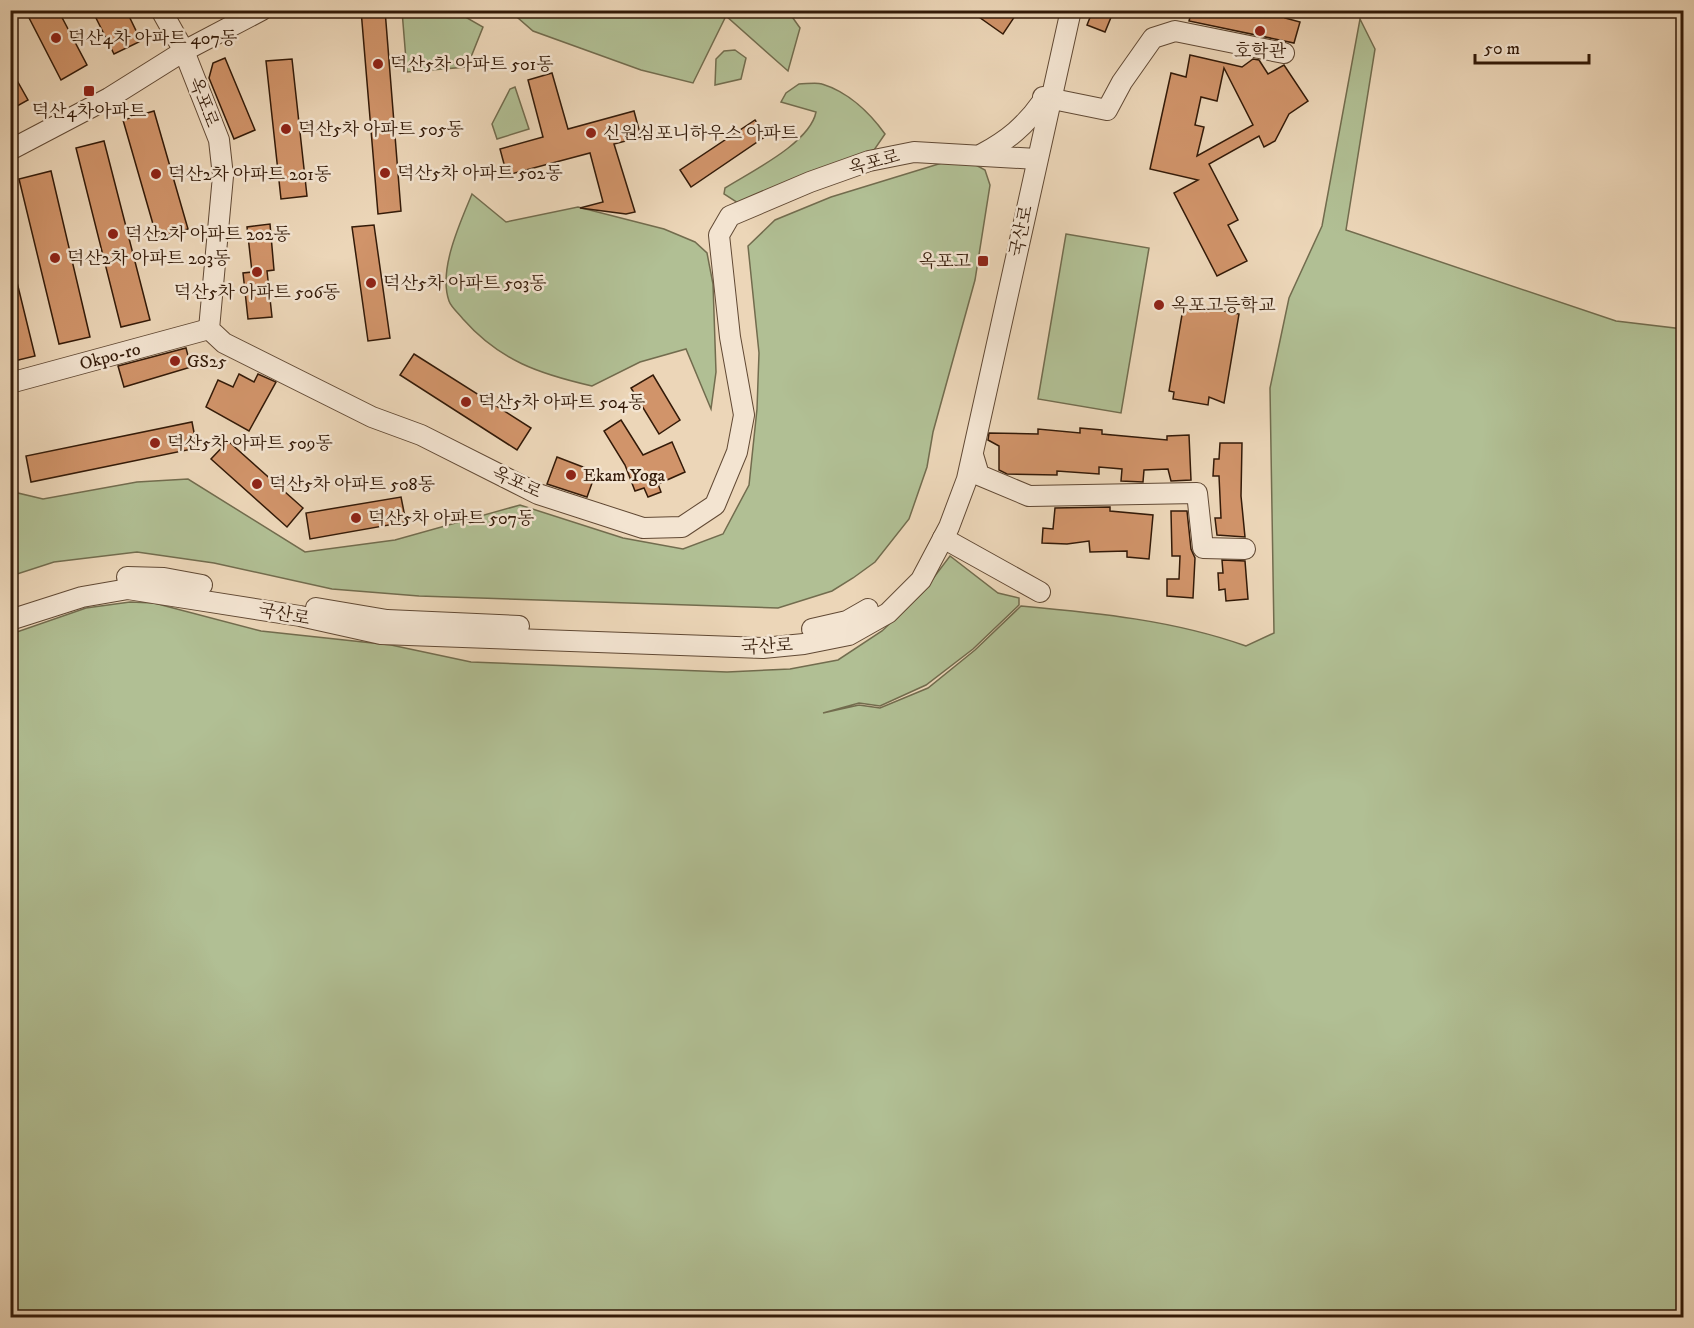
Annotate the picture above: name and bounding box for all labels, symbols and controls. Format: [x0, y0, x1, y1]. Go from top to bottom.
marker: 호학관 [1253, 24, 1267, 38]
scale bar [1475, 27, 1589, 65]
place label: 덕산4차 아파트 407동 [68, 28, 237, 50]
marker: 덕산4차 아파트 407동 [49, 31, 63, 45]
text: 50 m [1484, 38, 1520, 60]
place label: 호학관 [1234, 41, 1287, 63]
place label: 덕산5차 아파트 501동 [390, 54, 554, 76]
marker: 덕산5차 아파트 501동 [371, 57, 385, 71]
street label: 옥포로 [183, 74, 223, 131]
marker: 덕산4차아파트 [82, 84, 96, 98]
place label: 덕산4차아파트 [32, 101, 147, 123]
place label: 덕산5차 아파트 505동 [298, 119, 464, 141]
marker: 덕산5차 아파트 505동 [279, 122, 293, 136]
place label: 신원심포니하우스 아파트 [603, 123, 799, 145]
marker: 신원심포니하우스 아파트 [584, 126, 598, 140]
street label: 옥포로 [846, 146, 902, 180]
place label: 덕산5차 아파트 502동 [397, 163, 563, 185]
place label: 덕산2차 아파트 201동 [168, 164, 331, 186]
marker: 덕산5차 아파트 502동 [378, 166, 392, 180]
marker: 덕산2차 아파트 201동 [149, 167, 163, 181]
street label: 국산로 [1006, 203, 1038, 259]
place label: 덕산2차 아파트 202동 [125, 224, 291, 246]
marker: 덕산2차 아파트 202동 [106, 227, 120, 241]
place label: 덕산2차 아파트 203동 [67, 248, 231, 270]
marker: 덕산2차 아파트 203동 [48, 251, 62, 265]
place label: 옥포고 [919, 251, 972, 273]
marker: 옥포고 [976, 254, 990, 268]
marker: 덕산5차 아파트 506동 [250, 265, 264, 279]
place label: 덕산5차 아파트 503동 [383, 273, 547, 295]
marker: 덕산5차 아파트 503동 [364, 276, 378, 290]
place label: 덕산5차 아파트 506동 [174, 282, 340, 304]
place label: 옥포고등학교 [1171, 295, 1276, 317]
marker: 옥포고등학교 [1152, 298, 1166, 312]
street label: Okpo-ro [77, 338, 143, 376]
place label: GS25 [187, 351, 227, 373]
marker: GS25 [168, 354, 182, 368]
place label: 덕산5차 아파트 504동 [478, 392, 645, 414]
marker: 덕산5차 아파트 504동 [459, 395, 473, 409]
place label: 덕산5차 아파트 509동 [167, 433, 333, 455]
marker: 덕산5차 아파트 509동 [148, 436, 162, 450]
street label: 옥포로 [488, 462, 545, 504]
place label: Ekam Yoga [583, 465, 665, 487]
marker: Ekam Yoga [564, 468, 578, 482]
place label: 덕산5차 아파트 508동 [269, 474, 435, 496]
marker: 덕산5차 아파트 508동 [250, 477, 264, 491]
place label: 덕산5차 아파트 507동 [368, 508, 535, 530]
marker: 덕산5차 아파트 507동 [349, 511, 363, 525]
street label: 국산로 [256, 599, 312, 631]
street label: 국산로 [740, 635, 794, 659]

